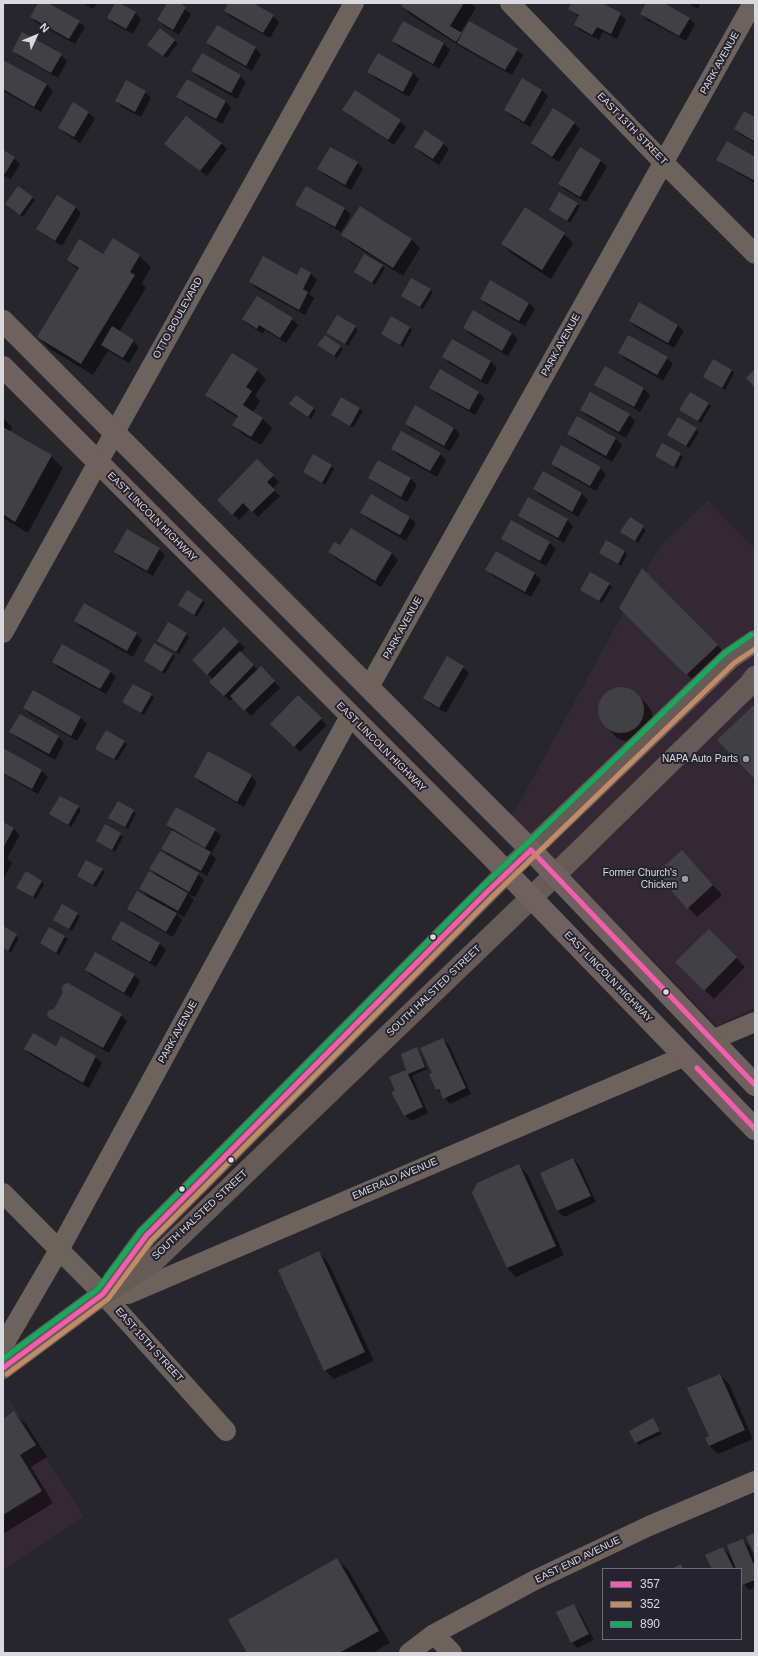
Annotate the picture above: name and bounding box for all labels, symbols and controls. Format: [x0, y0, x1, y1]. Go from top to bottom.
north arrow [16, 16, 56, 56]
text: N [38, 21, 52, 35]
street label: PARK AVENUE [698, 30, 742, 96]
street label: EAST 13TH STREET [594, 90, 670, 168]
street label: OTTO BOULEVARD [151, 275, 205, 361]
street label: PARK AVENUE [539, 312, 583, 378]
street label: EAST LINCOLN HIGHWAY [105, 470, 199, 564]
street label: PARK AVENUE [381, 595, 425, 661]
street label: EAST LINCOLN HIGHWAY [334, 700, 428, 794]
place label: NAPA Auto Parts [662, 753, 738, 765]
marker: NAPA Auto Parts [741, 754, 751, 764]
place label: Former Church's Chicken [603, 867, 677, 890]
marker: Former Church's Chicken [680, 874, 690, 884]
street label: EAST LINCOLN HIGHWAY [561, 929, 655, 1025]
unlabelled marker [428, 932, 438, 942]
street label: SOUTH HALSTED STREET [384, 943, 484, 1039]
unlabelled marker [661, 987, 671, 997]
street label: PARK AVENUE [156, 999, 200, 1065]
unlabelled marker [226, 1155, 236, 1165]
street label: EMERALD AVENUE [351, 1156, 439, 1202]
street label: SOUTH HALSTED STREET [150, 1168, 250, 1262]
unlabelled marker [177, 1184, 187, 1194]
street label: EAST 15TH STREET [113, 1305, 185, 1385]
street label: EAST END AVENUE [533, 1534, 623, 1586]
legend [602, 1568, 742, 1640]
text: 357 [640, 1577, 660, 1591]
text: 352 [640, 1597, 660, 1611]
text: 890 [640, 1617, 660, 1631]

